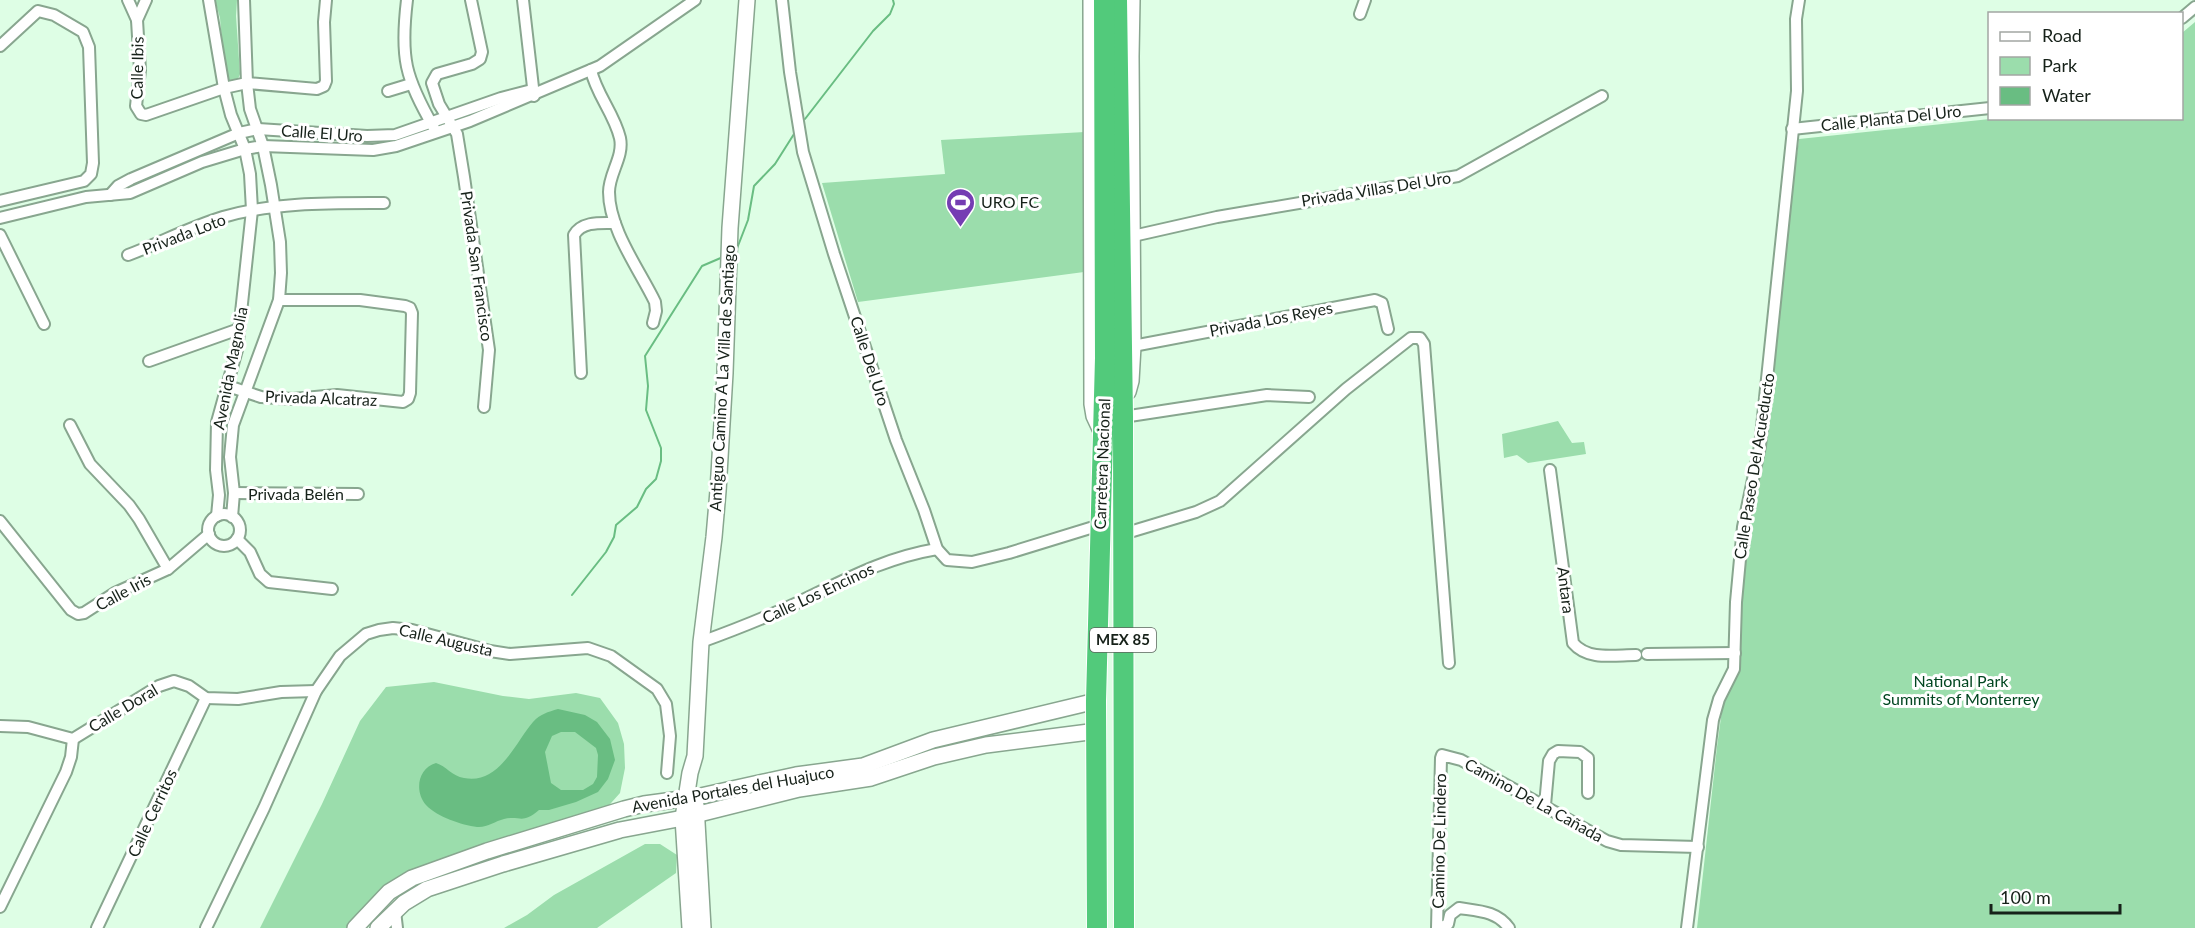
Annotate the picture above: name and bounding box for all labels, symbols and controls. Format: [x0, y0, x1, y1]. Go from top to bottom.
legend [1988, 12, 2183, 120]
text: Road [2042, 24, 2082, 46]
street label: Calle Ibis [126, 36, 147, 100]
text: Park [2042, 54, 2078, 76]
text: Water [2042, 84, 2091, 106]
street label: Calle Planta Del Uro [1820, 101, 1962, 134]
street label: Calle El Uro [281, 120, 364, 145]
street label: Privada Villas Del Uro [1300, 167, 1452, 210]
sports icon: URO FC [944, 186, 976, 228]
street label: Privada San Francisco [458, 190, 497, 342]
place label: URO FC [981, 192, 1040, 211]
street label: Privada Loto [140, 209, 228, 258]
street label: Antiguo Camino A La Villa de Santiago [705, 244, 738, 512]
street label: Privada Los Reyes [1208, 297, 1334, 340]
street label: Avenida Magnolia [208, 305, 251, 431]
street label: Calle Del Uro [847, 314, 894, 408]
street label: Calle Paseo Del Acueducto [1729, 371, 1778, 560]
street label: Privada Alcatraz [265, 386, 377, 409]
street label: Carretera Nacional [1090, 398, 1113, 530]
street label: Privada Belén [248, 484, 344, 503]
street label: Calle Los Encinos [759, 558, 877, 627]
street label: Antara [1554, 565, 1579, 614]
street label: Calle Iris [92, 569, 154, 614]
street label: Calle Augusta [397, 620, 495, 660]
road number: MEX 85 [1090, 628, 1156, 652]
park label: National Park Summits of Monterrey [1882, 671, 2040, 708]
street label: Calle Doral [85, 680, 161, 736]
street label: Camino De La Cañada [1462, 754, 1607, 845]
street label: Avenida Portales del Huajuco [630, 761, 836, 816]
street label: Calle Cerritos [123, 766, 180, 860]
street label: Camino De Lindero [1428, 773, 1449, 909]
scale bar [1991, 877, 2120, 915]
text: 100 m [2000, 886, 2051, 908]

